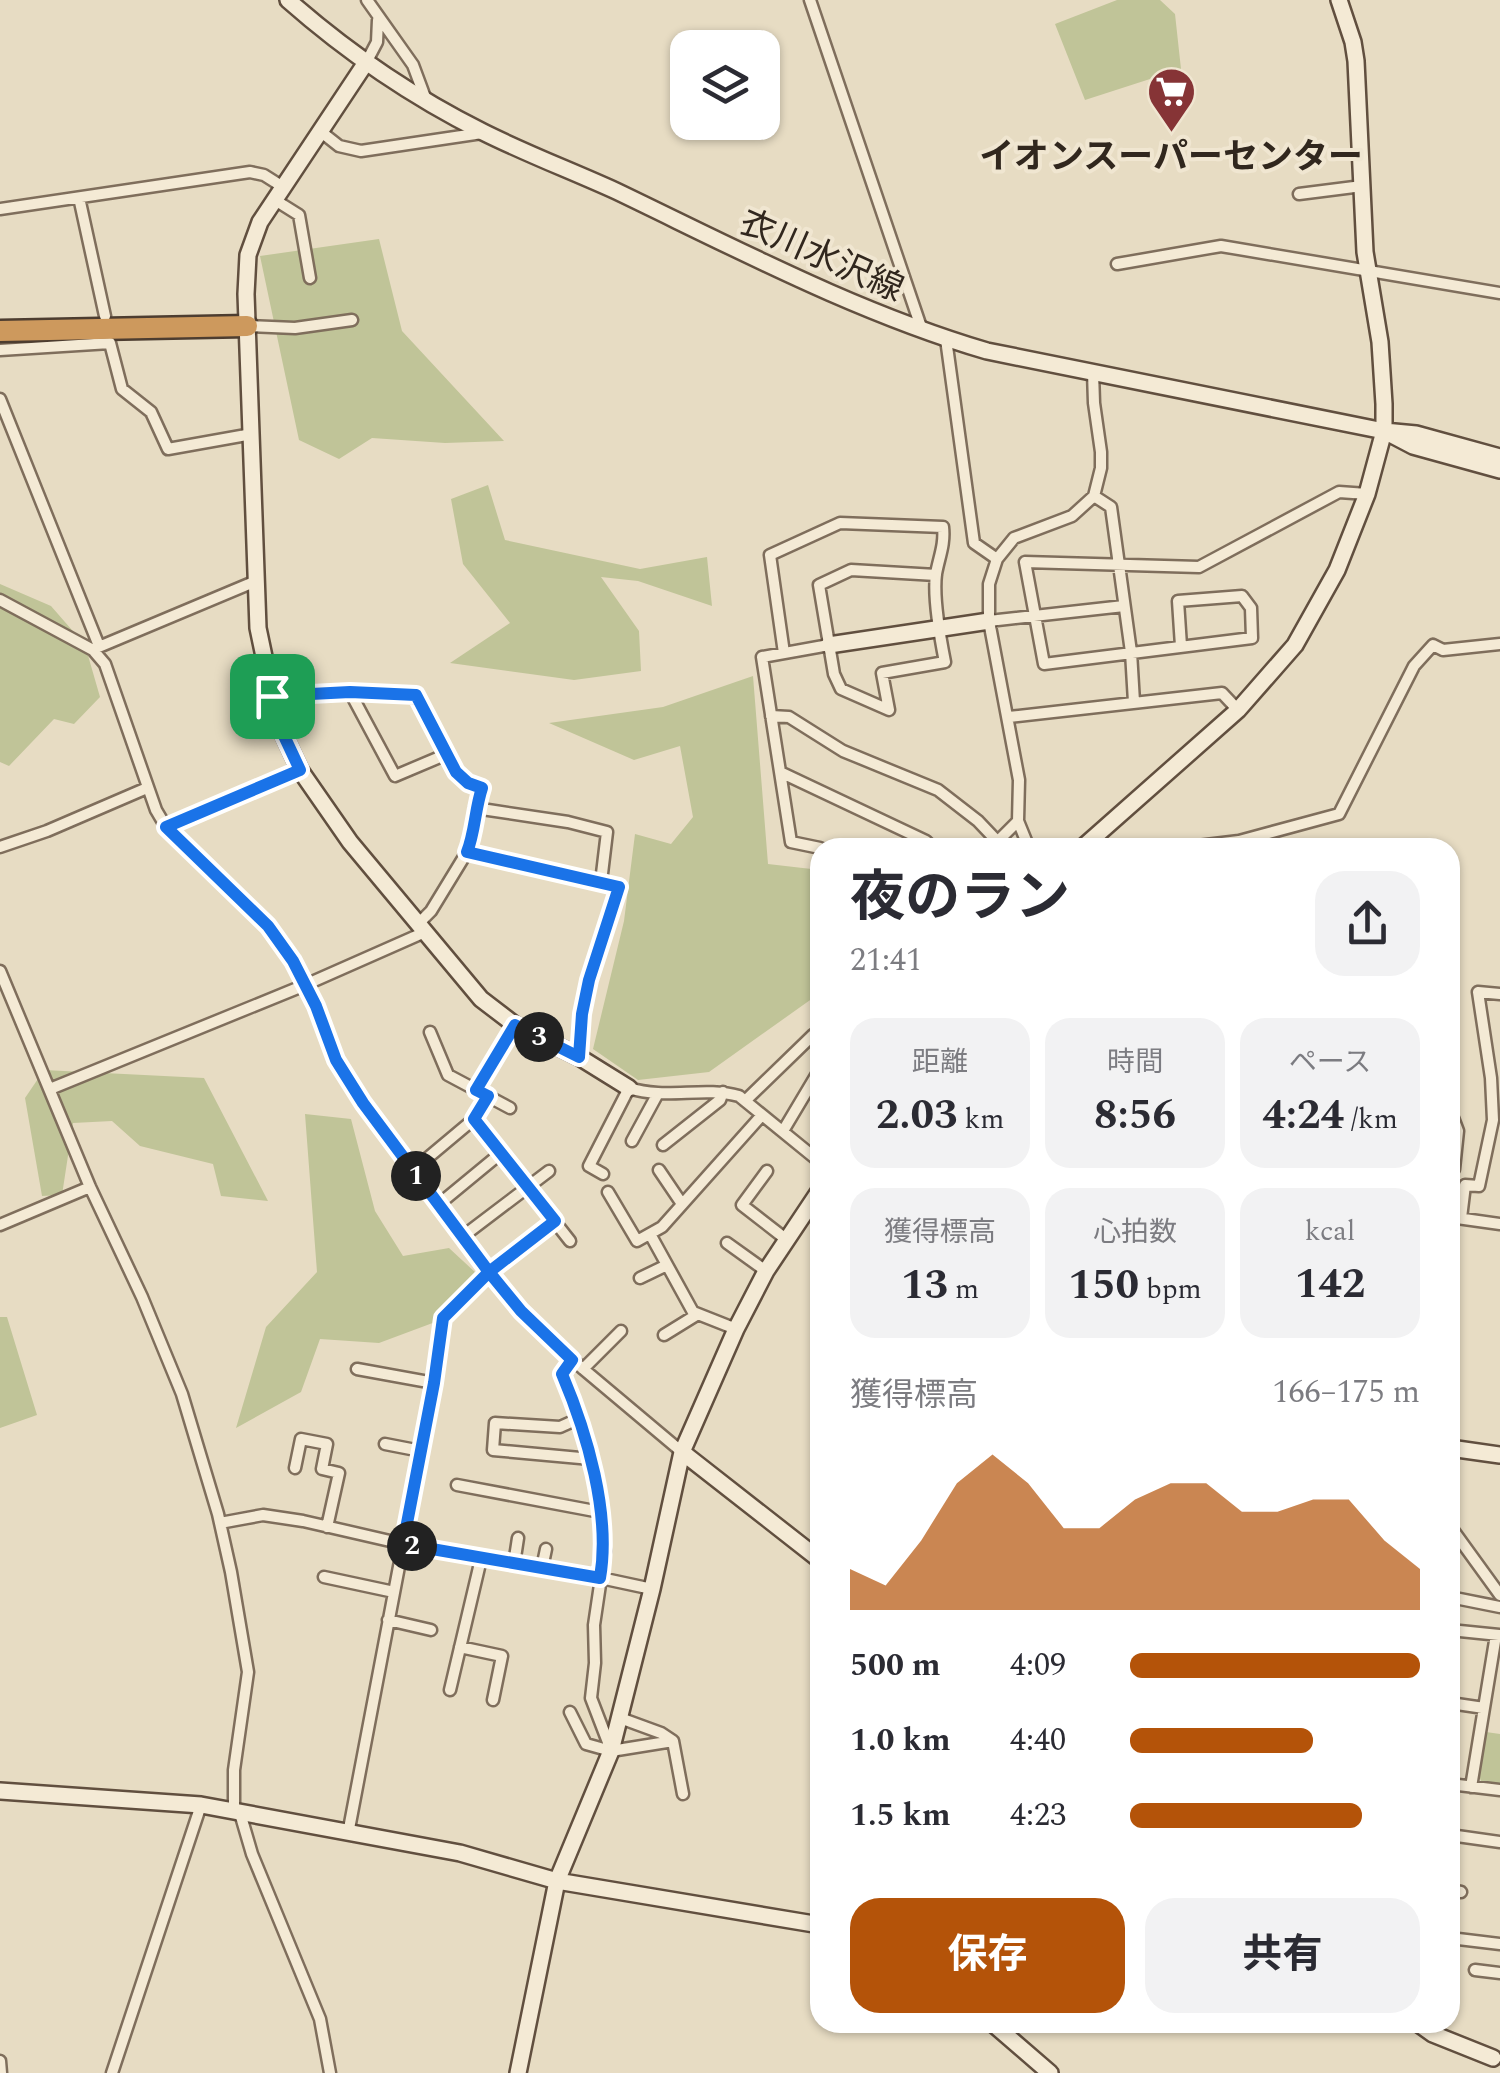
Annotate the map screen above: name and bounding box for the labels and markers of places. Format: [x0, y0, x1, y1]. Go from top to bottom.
supermarket icon: イオンスーパーセンター [1145, 66, 1197, 134]
place label: イオンスーパーセンター [979, 131, 1363, 184]
pin [230, 654, 315, 739]
pin: 3 [514, 1012, 564, 1062]
pin: 1 [391, 1151, 441, 1201]
pin: 2 [387, 1521, 437, 1571]

